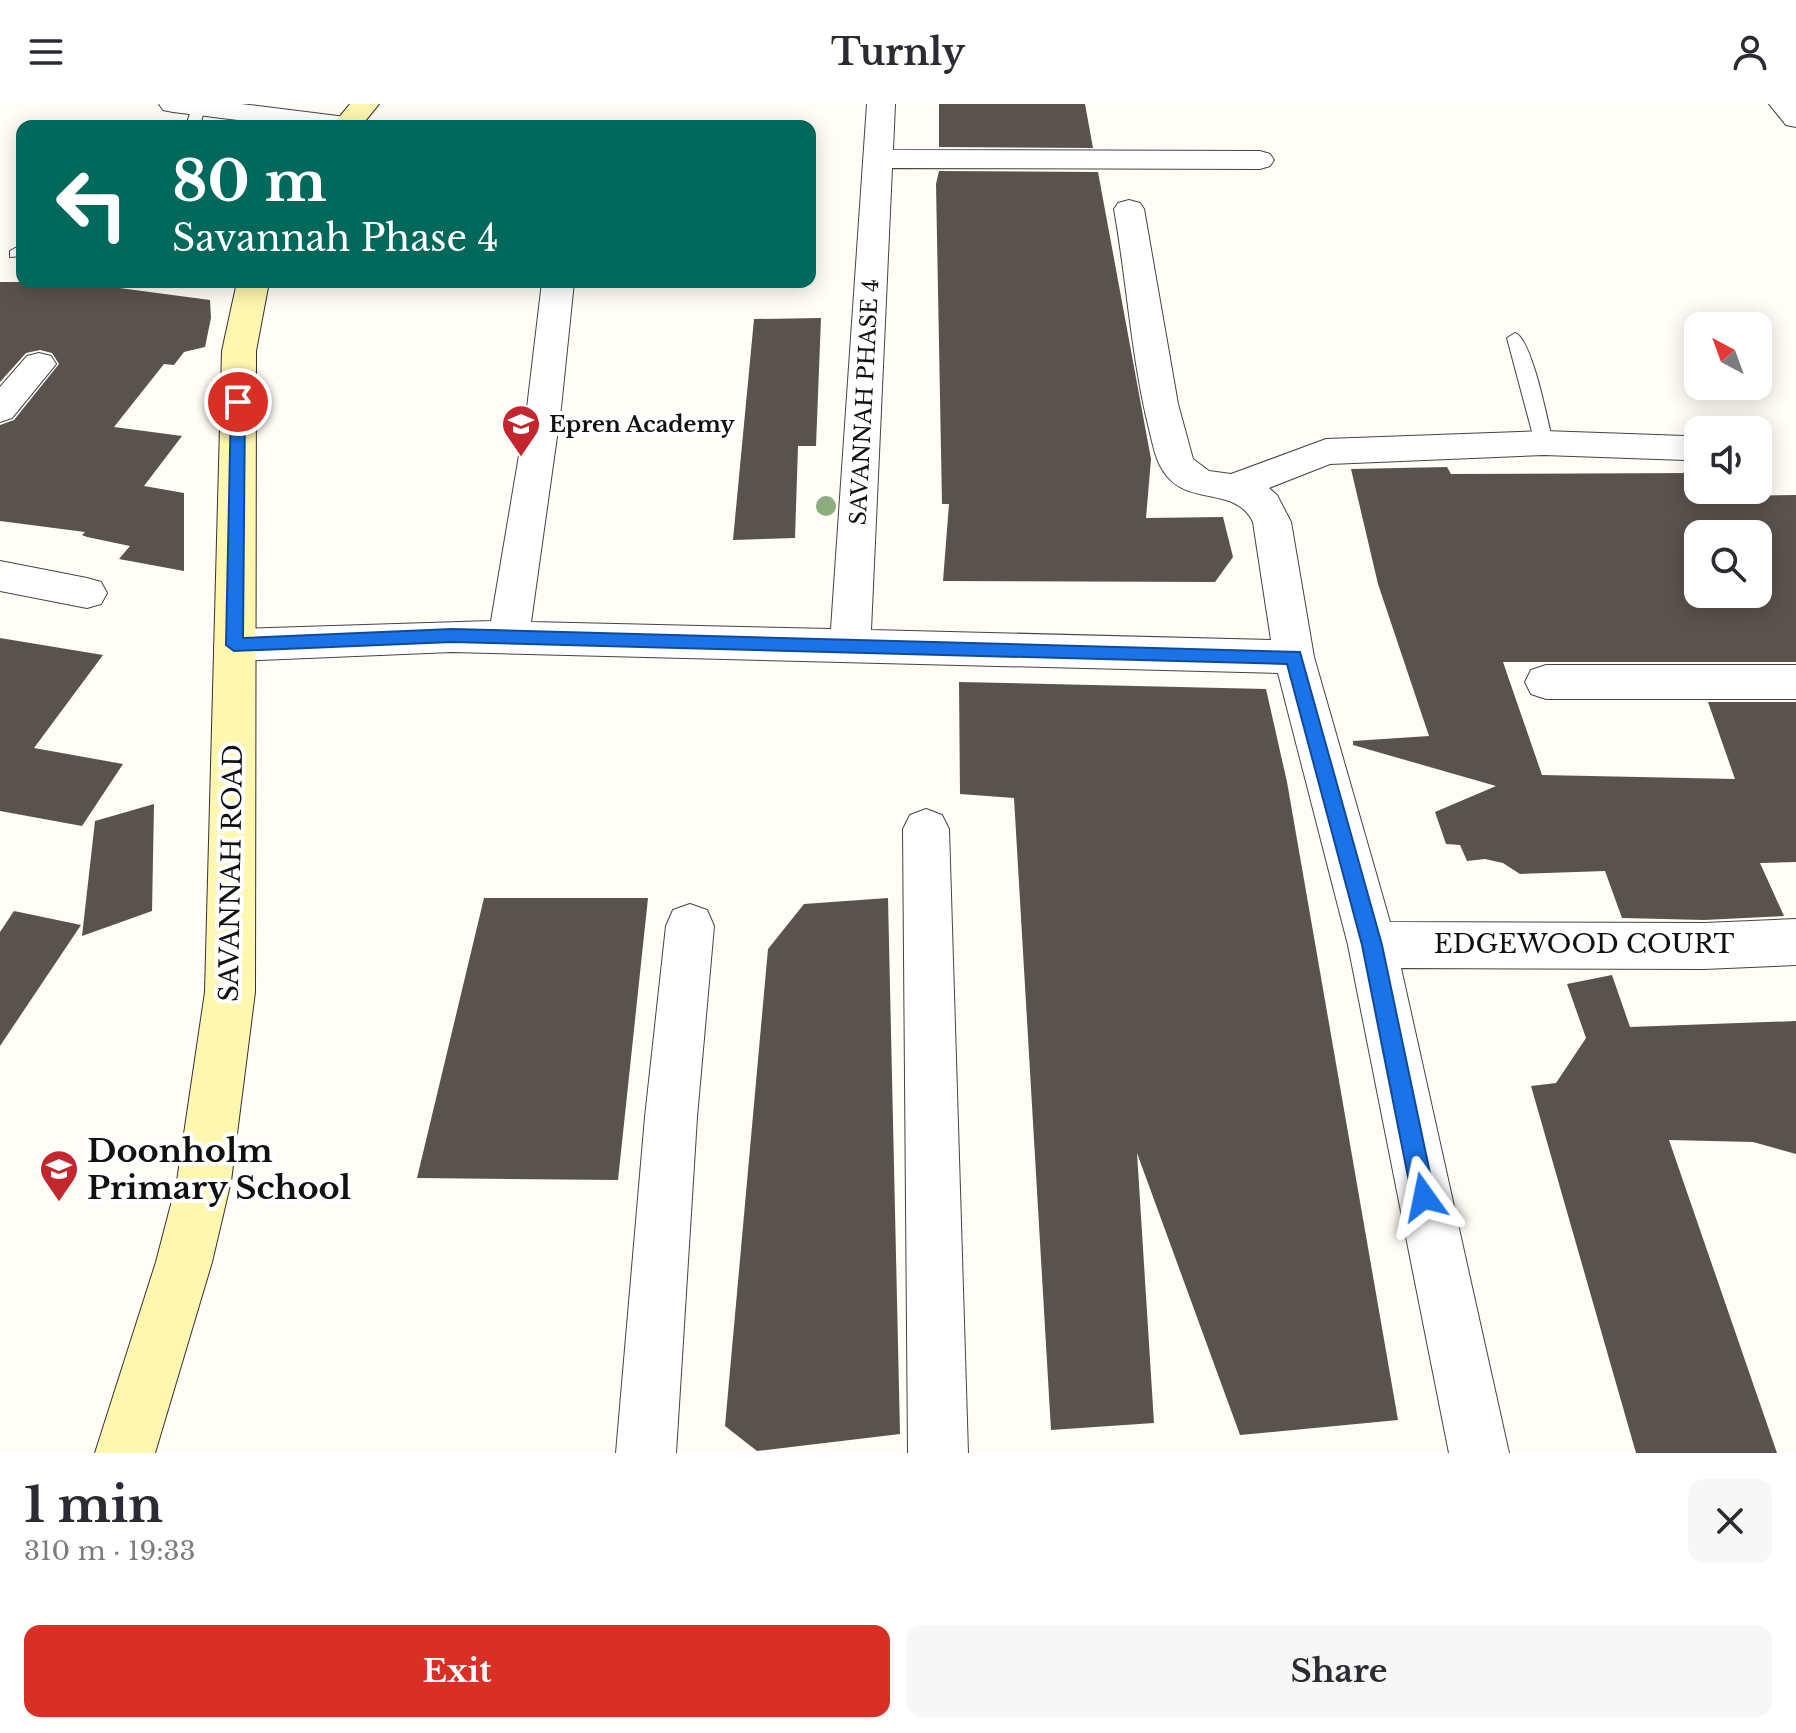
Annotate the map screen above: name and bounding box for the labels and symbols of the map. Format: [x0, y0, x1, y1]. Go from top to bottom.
street label: SAVANNAH PHASE 4 [845, 278, 884, 526]
north arrow [1684, 312, 1772, 400]
pin [204, 368, 272, 436]
school or university icon: Epren Academy [500, 403, 542, 458]
place label: Epren Academy [549, 411, 735, 438]
street label: SAVANNAH ROAD [213, 744, 249, 1002]
street label: EDGEWOOD COURT [1434, 928, 1734, 960]
place label: Doonholm Primary School [87, 1131, 351, 1208]
school or university icon: Doonholm Primary School [38, 1148, 80, 1203]
position arrow [1382, 1155, 1466, 1239]

